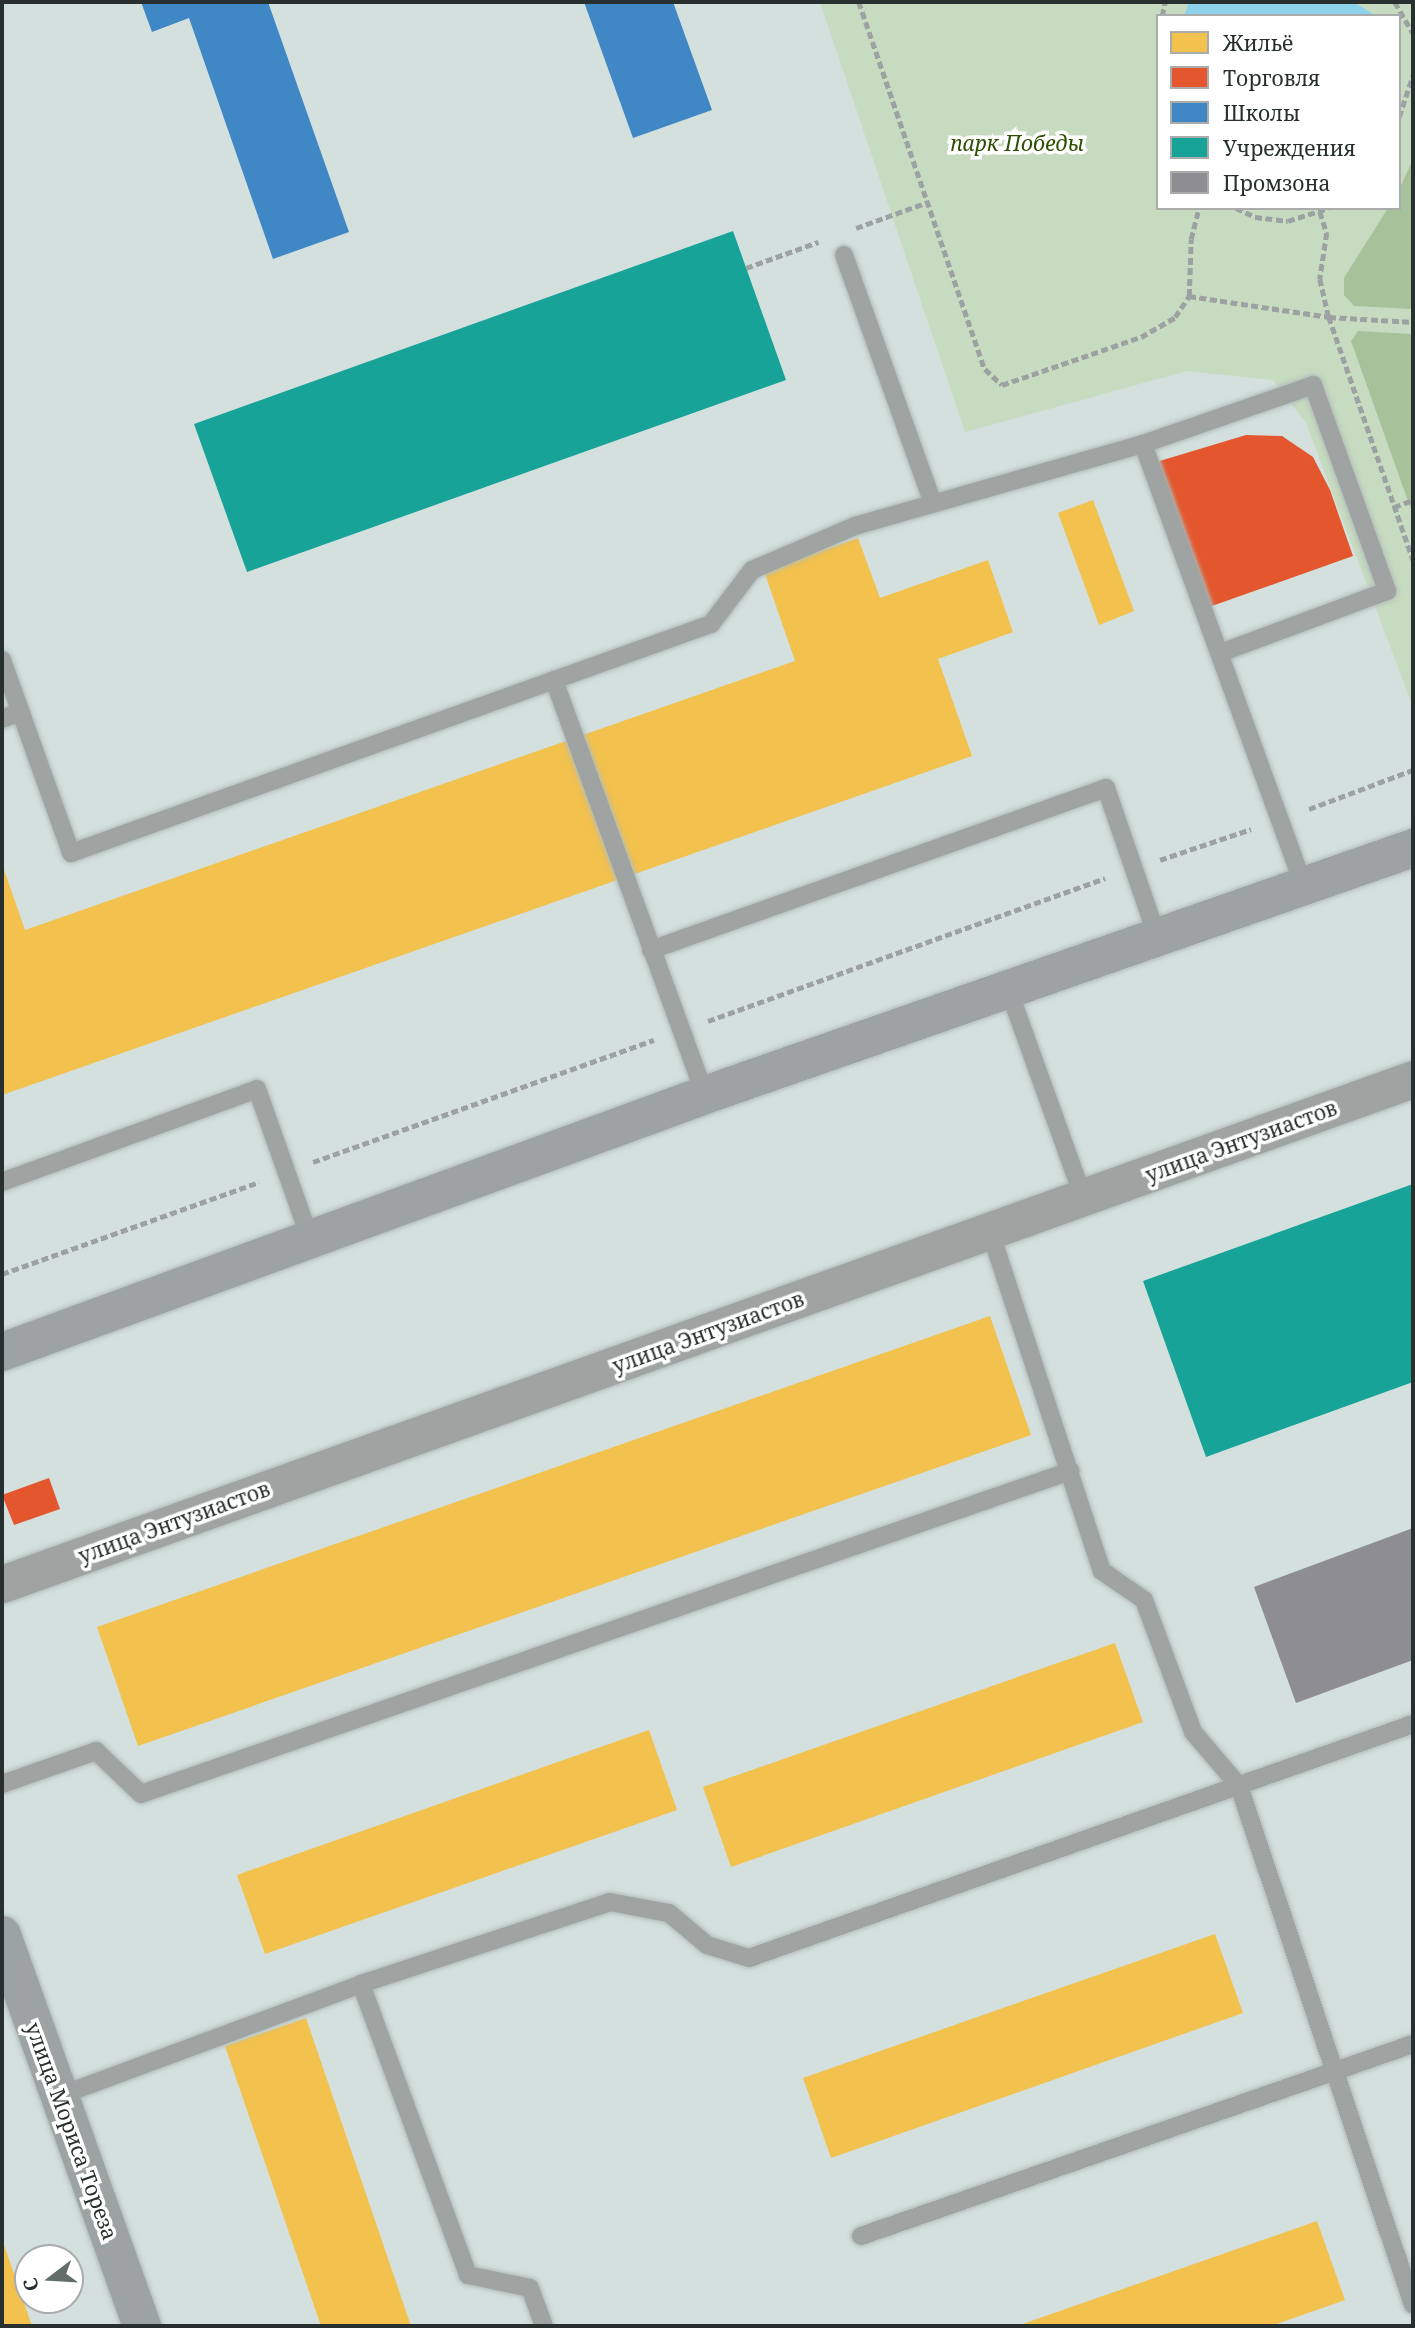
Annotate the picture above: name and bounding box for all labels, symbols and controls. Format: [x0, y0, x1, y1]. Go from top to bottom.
legend [1156, 14, 1401, 210]
text: Жильё [1223, 29, 1293, 57]
text: Торговля [1223, 64, 1320, 92]
text: Школы [1223, 99, 1300, 127]
park label: парк Победы [950, 130, 1084, 156]
text: Учреждения [1223, 134, 1356, 162]
text: Промзона [1223, 169, 1331, 197]
street label: улица Энтузиастов [1142, 1095, 1340, 1187]
street label: улица Энтузиастов [609, 1286, 807, 1378]
street label: улица Энтузиастов [75, 1476, 273, 1568]
street label: улица Мориса Тореза [21, 2019, 123, 2243]
north arrow [14, 2244, 84, 2314]
text: С [17, 2275, 45, 2294]

